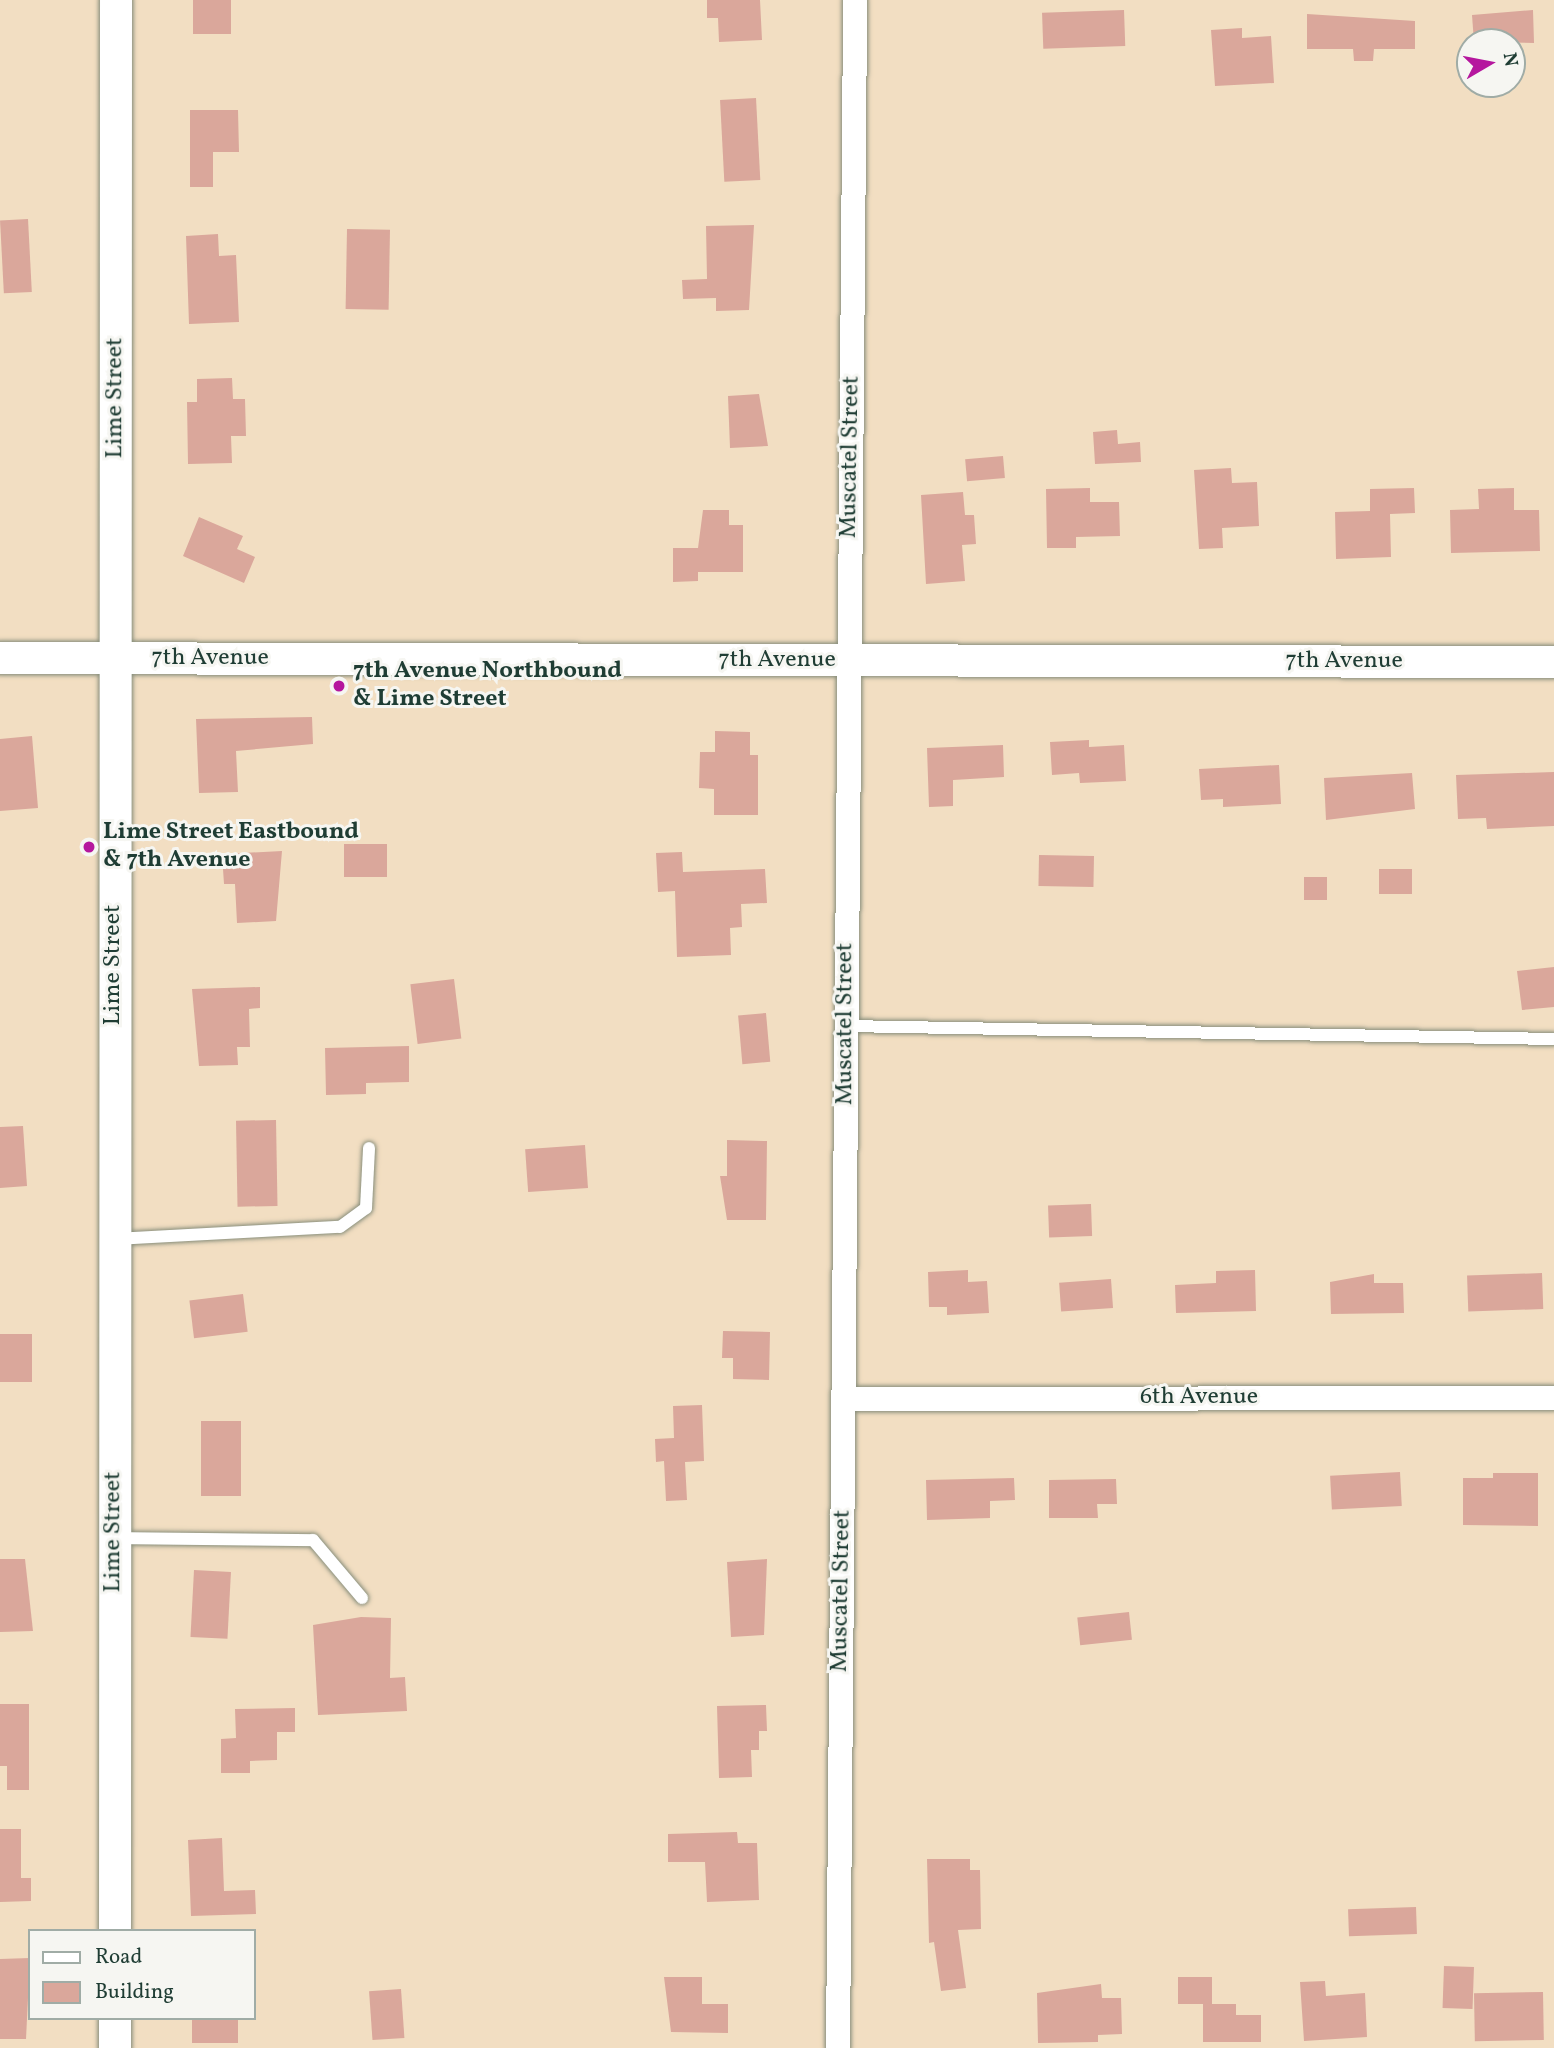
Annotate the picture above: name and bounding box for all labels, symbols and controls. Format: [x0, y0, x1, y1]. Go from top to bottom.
north arrow [1456, 28, 1526, 98]
text: N [1496, 51, 1524, 69]
street label: Lime Street [102, 338, 130, 458]
street label: Muscatel Street [835, 376, 867, 538]
street label: 7th Avenue [151, 645, 269, 673]
street label: 7th Avenue [718, 647, 836, 675]
street label: 7th Avenue [1285, 648, 1403, 676]
place label: 7th Avenue Northbound & Lime Street [353, 658, 622, 714]
marker: 7th Avenue Northbound & Lime Street [331, 678, 347, 694]
place label: Lime Street Eastbound & 7th Avenue [103, 819, 359, 875]
marker: Lime Street Eastbound & 7th Avenue [81, 839, 97, 855]
street label: Lime Street [100, 905, 128, 1025]
street label: Muscatel Street [832, 943, 860, 1105]
street label: 6th Avenue [1140, 1384, 1258, 1412]
street label: Lime Street [100, 1472, 128, 1592]
street label: Muscatel Street [826, 1510, 858, 1672]
legend [28, 1929, 256, 2020]
text: Road [95, 1943, 142, 1972]
text: Building [95, 1978, 174, 2007]

